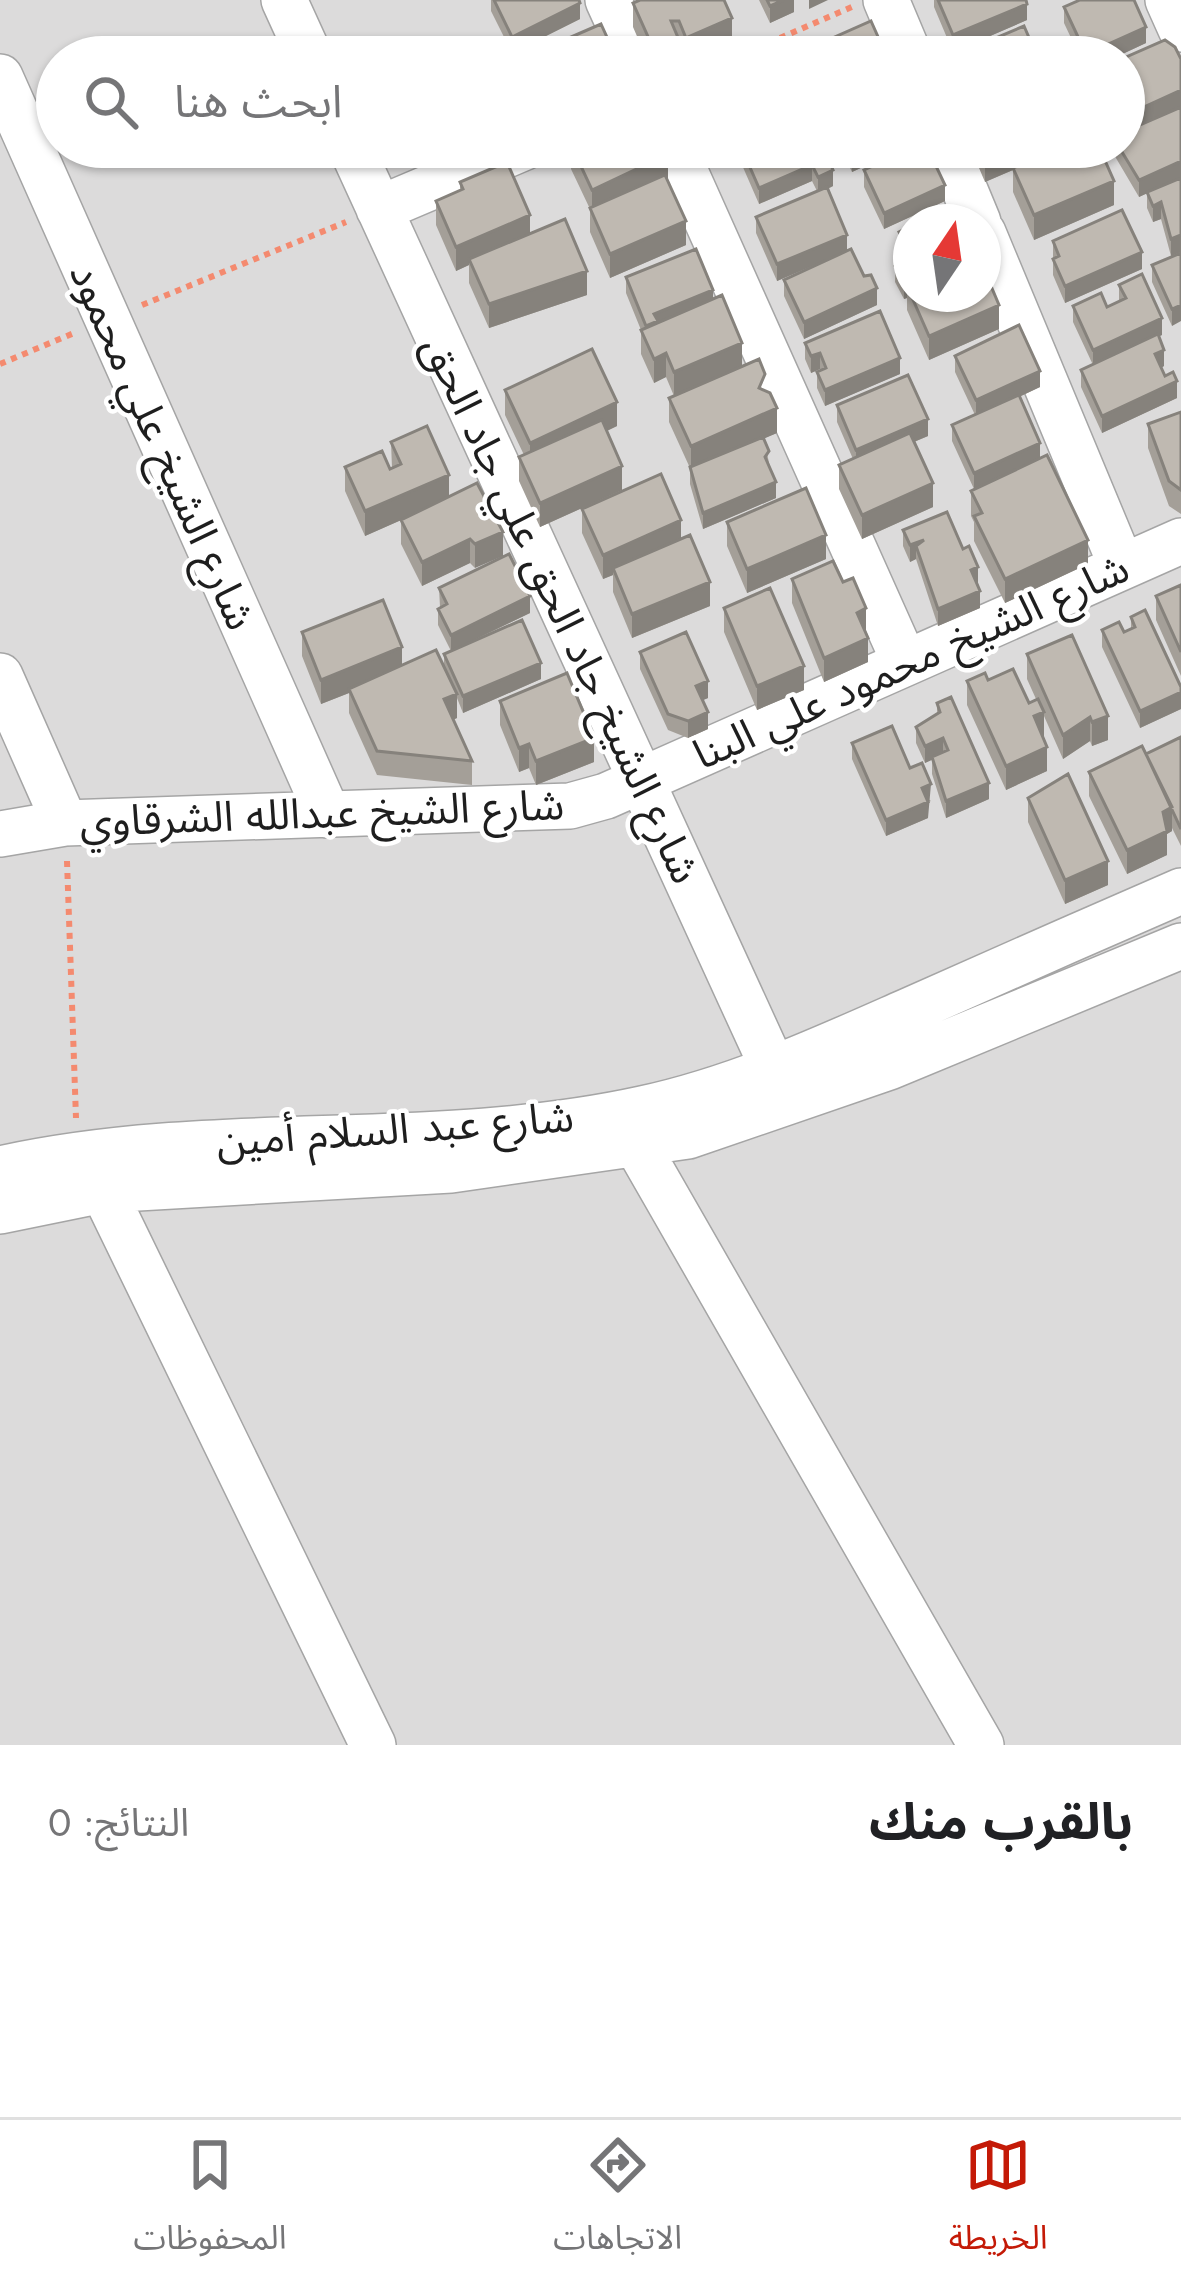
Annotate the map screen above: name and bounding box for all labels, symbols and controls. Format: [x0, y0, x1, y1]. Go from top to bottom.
search box [36, 36, 1145, 168]
icon: search [78, 69, 144, 135]
text: ابحث هنا [174, 69, 343, 134]
north arrow [893, 204, 1001, 312]
street label: شارع الشيخ علي محمود [53, 252, 272, 640]
street label: شارع الشيخ جاد الحق علي جاد الحق [406, 325, 716, 894]
street label: شارع الشيخ محمود علي البنا [683, 537, 1139, 786]
street label: شارع الشيخ عبدالله الشرقاوي [79, 774, 565, 854]
street label: شارع عبد السلام أمين [214, 1086, 576, 1173]
text: بالقرب منك [869, 1784, 1133, 1858]
text: النتائج: 0 [48, 1794, 189, 1851]
tab: المحفوظات [133, 2132, 287, 2273]
tab: الاتجاهات [553, 2132, 682, 2273]
tab: الخريطة [949, 2132, 1048, 2273]

